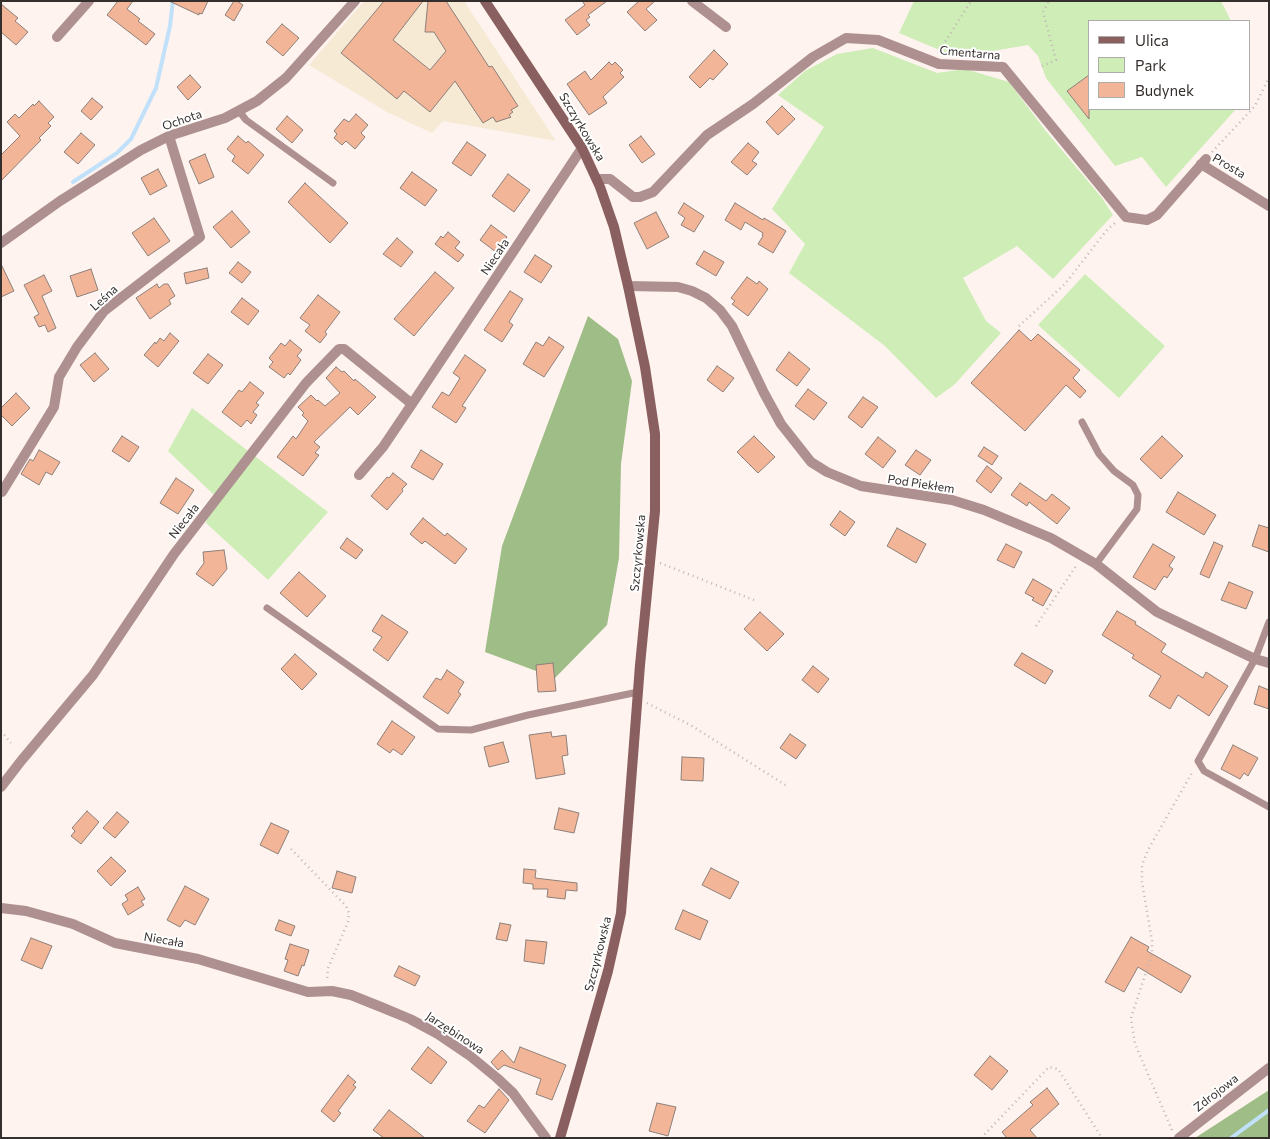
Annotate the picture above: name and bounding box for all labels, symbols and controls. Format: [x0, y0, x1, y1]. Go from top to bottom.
legend [1088, 20, 1250, 110]
text: Ulica [1135, 31, 1169, 49]
street label: Cmentarna [939, 43, 1001, 63]
text: Park [1135, 56, 1166, 74]
text: Budynek [1135, 81, 1194, 99]
street label: Szczyrkowska [556, 90, 608, 164]
street label: Ochota [160, 107, 204, 133]
street label: Prosta [1210, 151, 1248, 181]
street label: Niecała [478, 236, 512, 278]
street label: Leśna [87, 282, 121, 314]
street label: Pod Piekłem [886, 472, 956, 496]
street label: Niecała [166, 501, 202, 541]
street label: Szczyrkowska [627, 514, 649, 592]
street label: Szczyrkowska [582, 915, 614, 993]
street label: Niecała [143, 929, 185, 951]
street label: Jarzębinowa [423, 1009, 487, 1057]
street label: Zdrojowa [1191, 1071, 1241, 1115]

